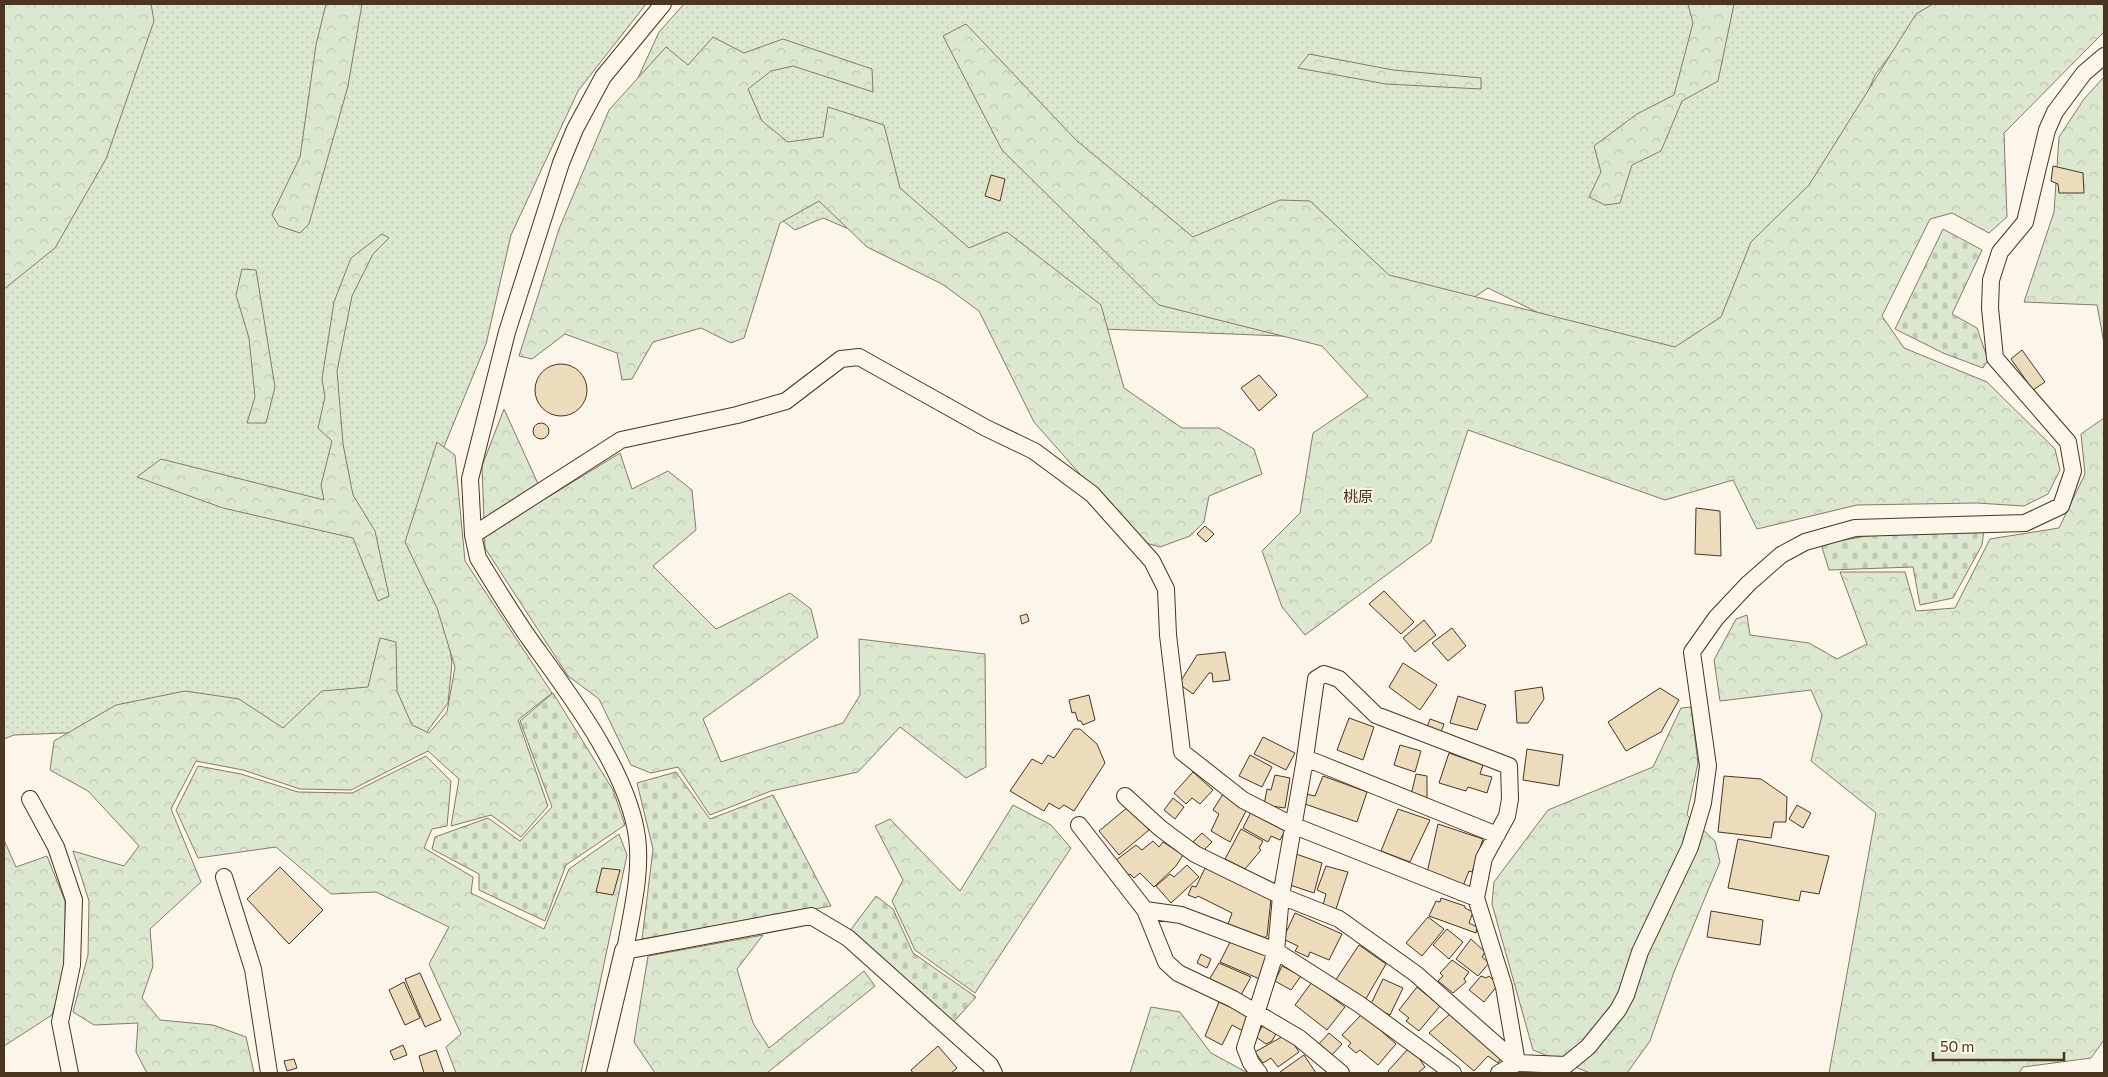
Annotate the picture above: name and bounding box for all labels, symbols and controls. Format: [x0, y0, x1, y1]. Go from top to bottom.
district label: 桃原 [1343, 487, 1373, 505]
scale bar [1933, 1030, 2064, 1062]
text: 50 m [1940, 1037, 1974, 1055]

